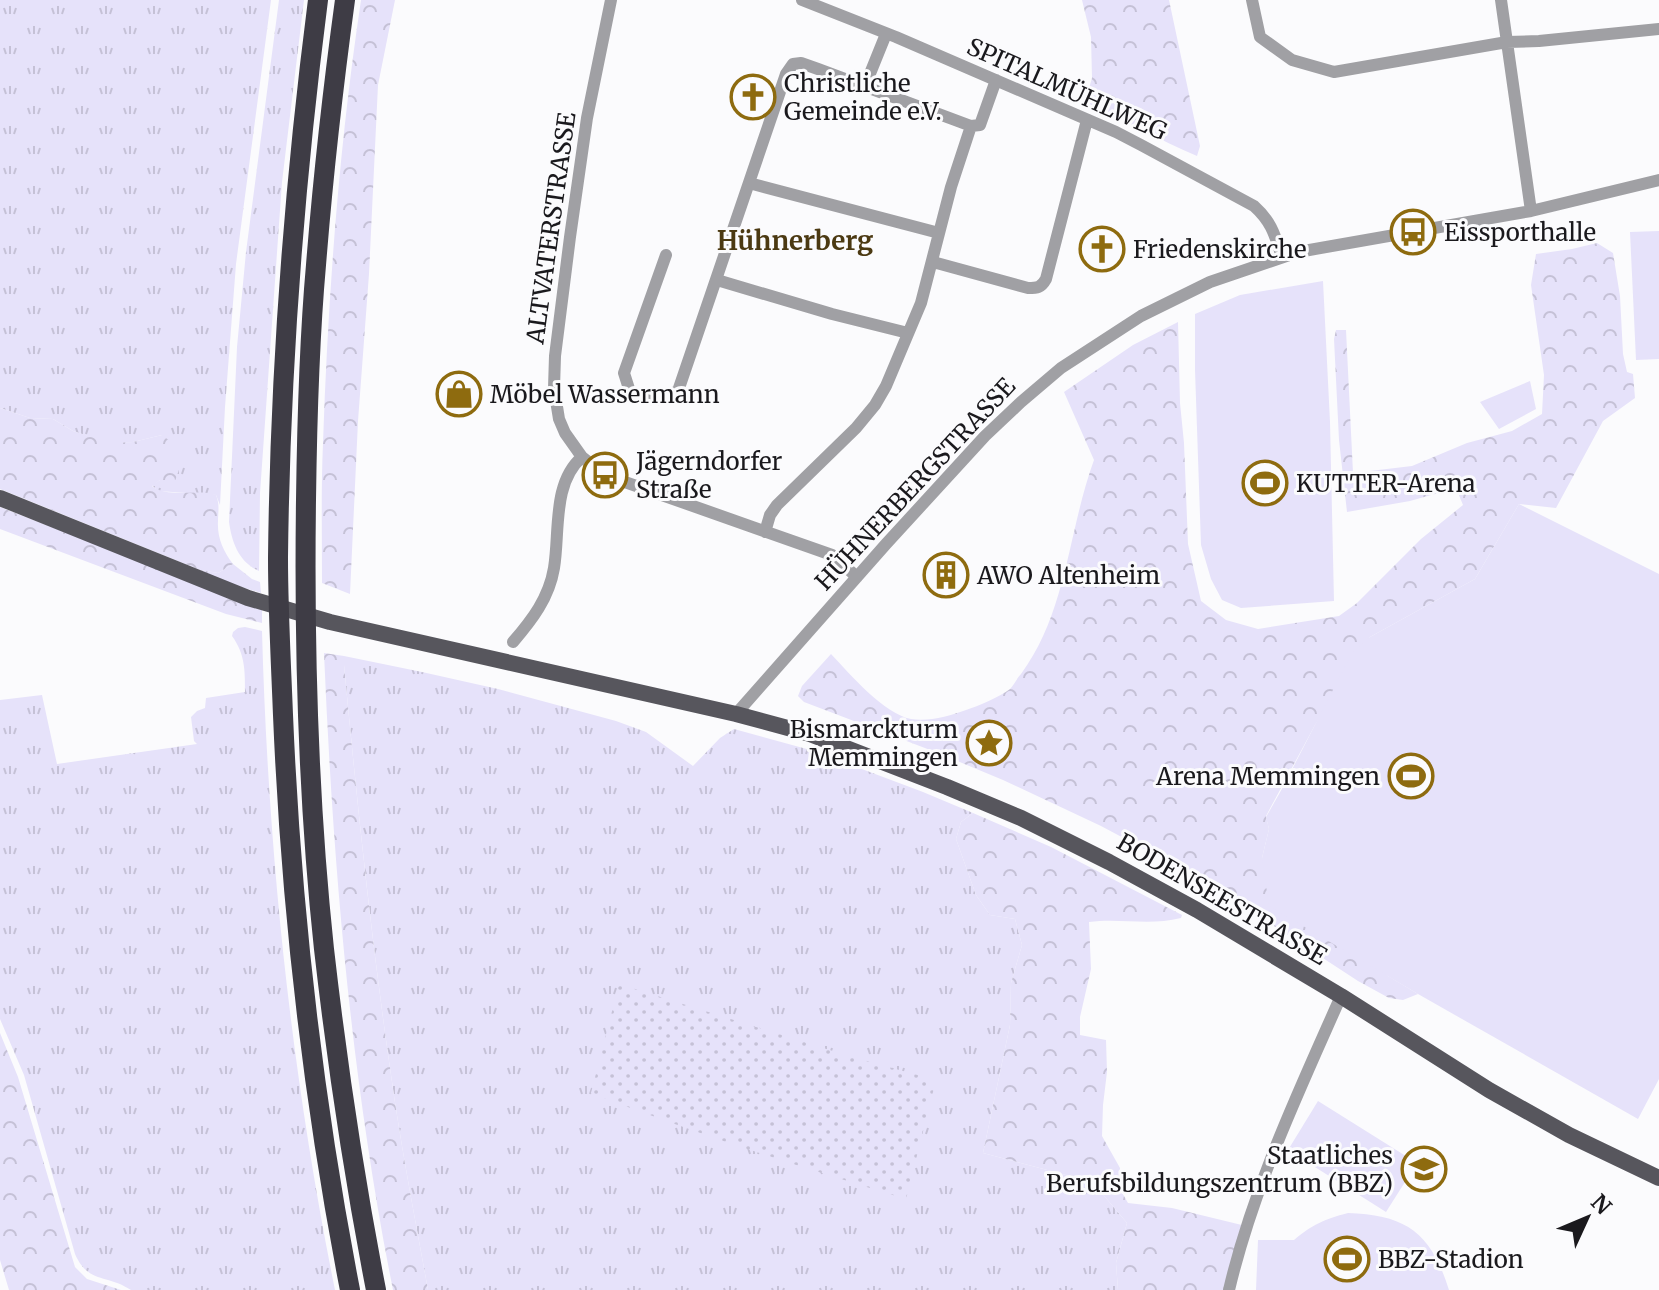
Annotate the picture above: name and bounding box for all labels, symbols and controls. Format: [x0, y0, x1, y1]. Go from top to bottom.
street label: SPITALMÜHLWEG [962, 31, 1173, 147]
place label: Christliche Gemeinde e.V. [784, 68, 942, 127]
church icon: Christliche Gemeinde e.V. [729, 73, 777, 121]
street label: ALTVATERSTRASSE [519, 110, 583, 347]
bus stop icon: Eissporthalle [1389, 208, 1437, 256]
place label: Eissporthalle [1444, 217, 1596, 248]
district label: Hühnerberg [717, 224, 873, 257]
church icon: Friedenskirche [1078, 225, 1126, 273]
place label: Friedenskirche [1133, 234, 1306, 265]
shop icon: Möbel Wassermann [435, 370, 483, 418]
street label: HÜHNERBERGSTRASSE [808, 371, 1022, 597]
place label: Möbel Wassermann [490, 379, 720, 410]
place label: Jägerndorfer Straße [635, 446, 783, 505]
bus stop icon: Jägerndorfer Straße [581, 451, 629, 499]
sports icon: KUTTER-Arena [1241, 459, 1289, 507]
place label: KUTTER-Arena [1296, 468, 1476, 499]
building icon: AWO Altenheim [922, 551, 970, 599]
place label: AWO Altenheim [976, 560, 1160, 591]
place label: Bismarckturm Memmingen [790, 714, 958, 773]
place icon: Bismarckturm Memmingen [965, 719, 1013, 767]
sports icon: Arena Memmingen [1387, 752, 1435, 800]
place label: Arena Memmingen [1155, 761, 1380, 792]
street label: BODENSEESTRASSE [1111, 826, 1333, 972]
place label: Staatliches Berufsbildungszentrum (BBZ) [1046, 1140, 1393, 1199]
school or university icon: Staatliches Berufsbildungszentrum (BBZ) [1400, 1145, 1448, 1193]
north arrow [1547, 1178, 1627, 1258]
text: N [1585, 1188, 1618, 1221]
sports icon: BBZ-Stadion [1323, 1235, 1371, 1283]
place label: BBZ-Stadion [1378, 1244, 1524, 1275]

